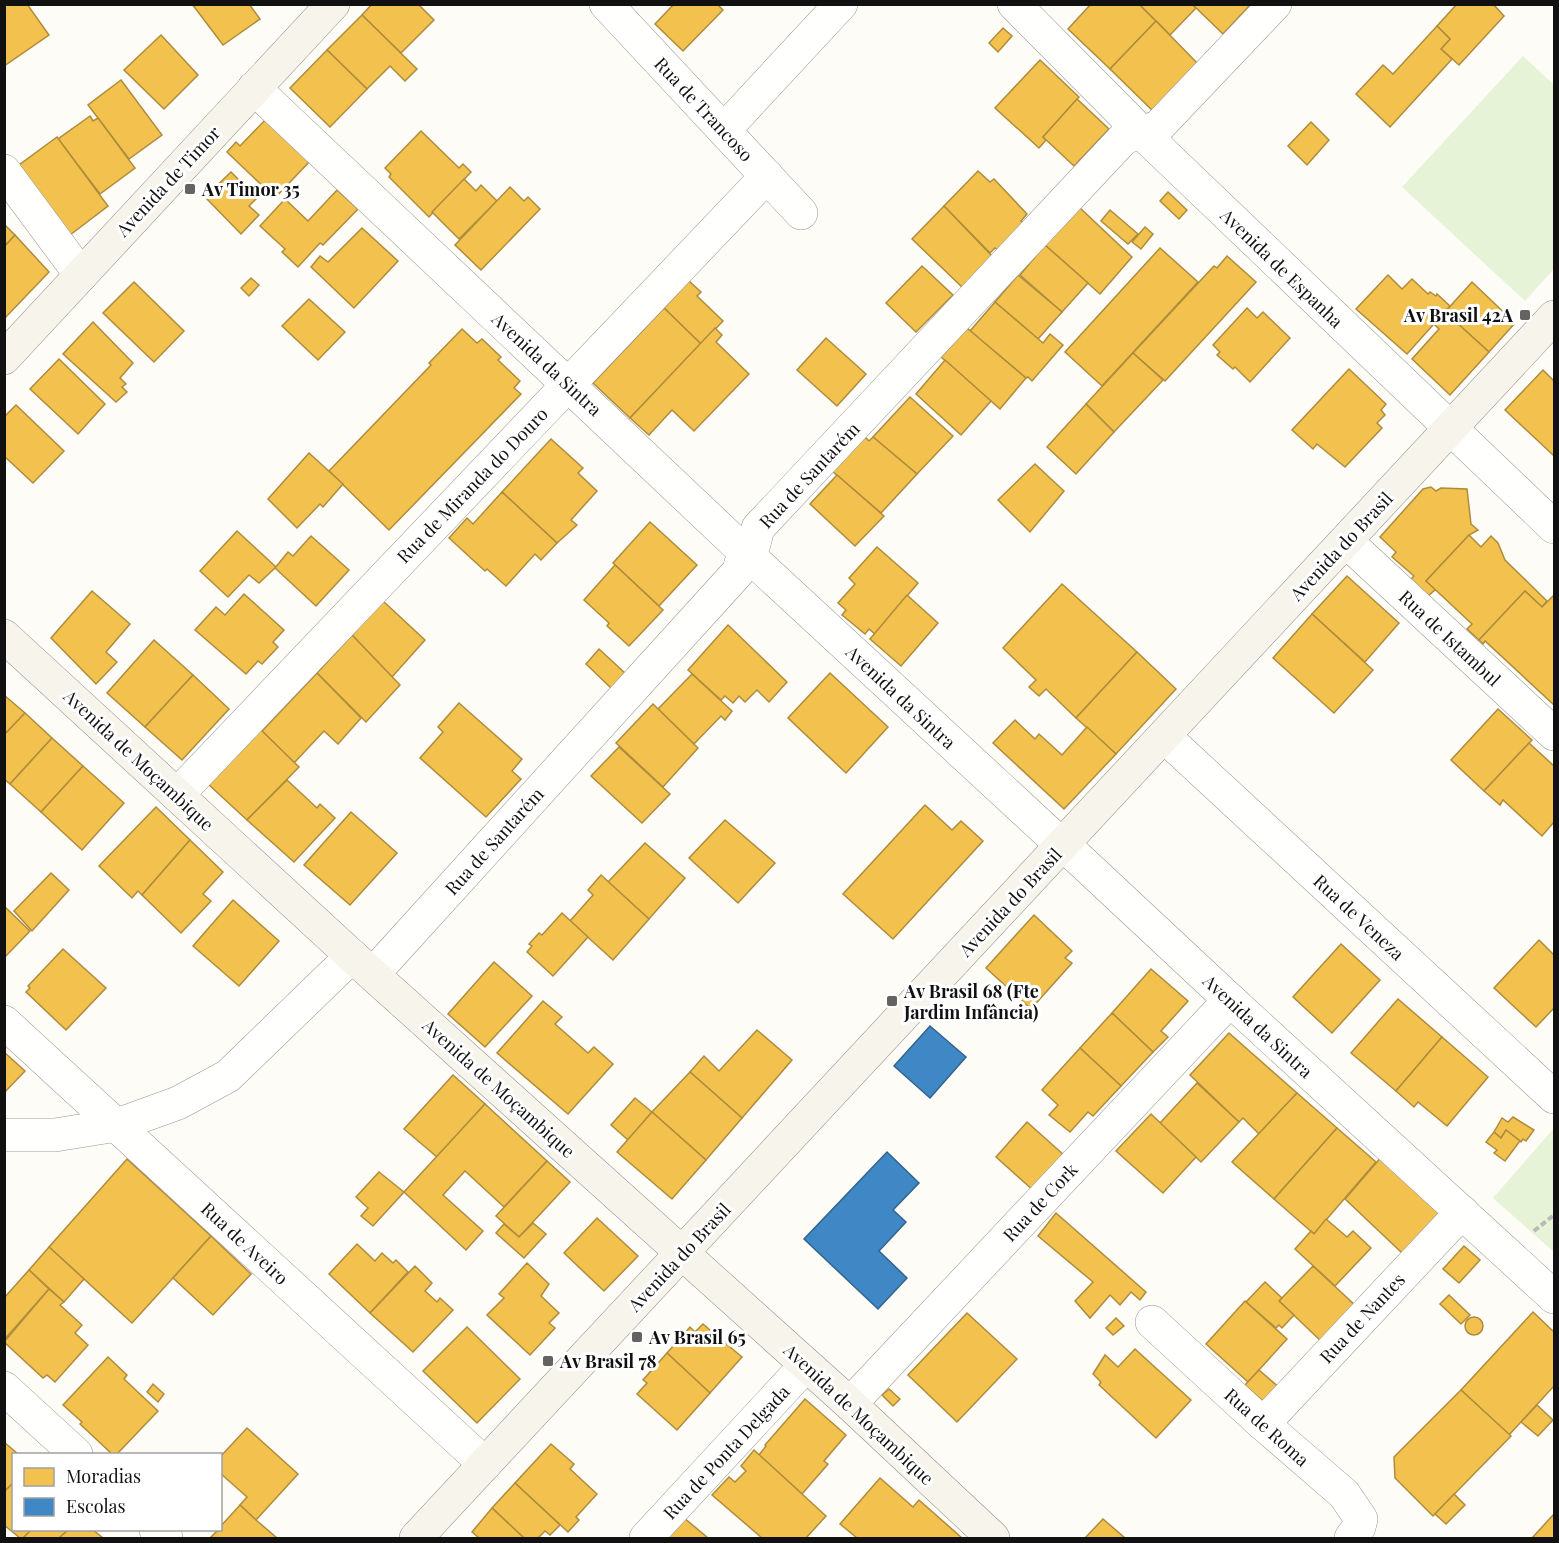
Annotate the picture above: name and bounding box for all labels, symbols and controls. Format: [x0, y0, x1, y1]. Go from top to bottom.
street label: Rua de Trancoso [649, 52, 759, 166]
street label: Avenida de Timor [110, 121, 225, 242]
place label: Av Timor 35 [201, 177, 300, 201]
marker: Av Timor 35 [183, 182, 197, 196]
street label: Avenida de Espanha [1215, 203, 1348, 333]
place label: Av Brasil 42A [1403, 303, 1514, 327]
street label: Avenida da Sintra [486, 306, 607, 421]
marker: Av Brasil 42A [1518, 308, 1532, 322]
street label: Rua de Miranda do Douro [391, 402, 553, 568]
street label: Rua de Santarém [754, 417, 864, 533]
street label: Avenida do Brasil [1284, 487, 1398, 606]
street label: Rua de Istambul [1394, 585, 1506, 691]
street label: Avenida da Sintra [840, 639, 961, 754]
street label: Avenida de Moçambique [58, 683, 219, 836]
street label: Rua de Santarém [439, 782, 549, 900]
street label: Avenida do Brasil [953, 843, 1067, 962]
street label: Rua de Veneza [1309, 869, 1409, 965]
street label: Avenida da Sintra [1197, 968, 1318, 1083]
place label: Av Brasil 68 (Fte Jardim Infância) [903, 979, 1039, 1024]
marker: Av Brasil 68 (Fte Jardim Infância) [885, 994, 899, 1008]
street label: Avenida de Moçambique [417, 1013, 580, 1163]
street label: Rua de Cork [997, 1157, 1083, 1246]
street label: Rua de Aveiro [196, 1196, 294, 1290]
street label: Avenida do Brasil [622, 1198, 736, 1317]
street label: Rua de Nantes [1314, 1268, 1410, 1368]
place label: Av Brasil 65 [648, 1325, 746, 1349]
marker: Av Brasil 65 [630, 1330, 644, 1344]
street label: Avenida de Moçambique [778, 1337, 939, 1490]
place label: Av Brasil 78 [559, 1349, 657, 1373]
marker: Av Brasil 78 [541, 1354, 555, 1368]
street label: Rua de Ponta Delgada [658, 1380, 794, 1524]
street label: Rua de Roma [1220, 1383, 1314, 1471]
legend [12, 1453, 222, 1531]
text: Moradias [66, 1464, 141, 1488]
text: Escolas [66, 1494, 126, 1518]

